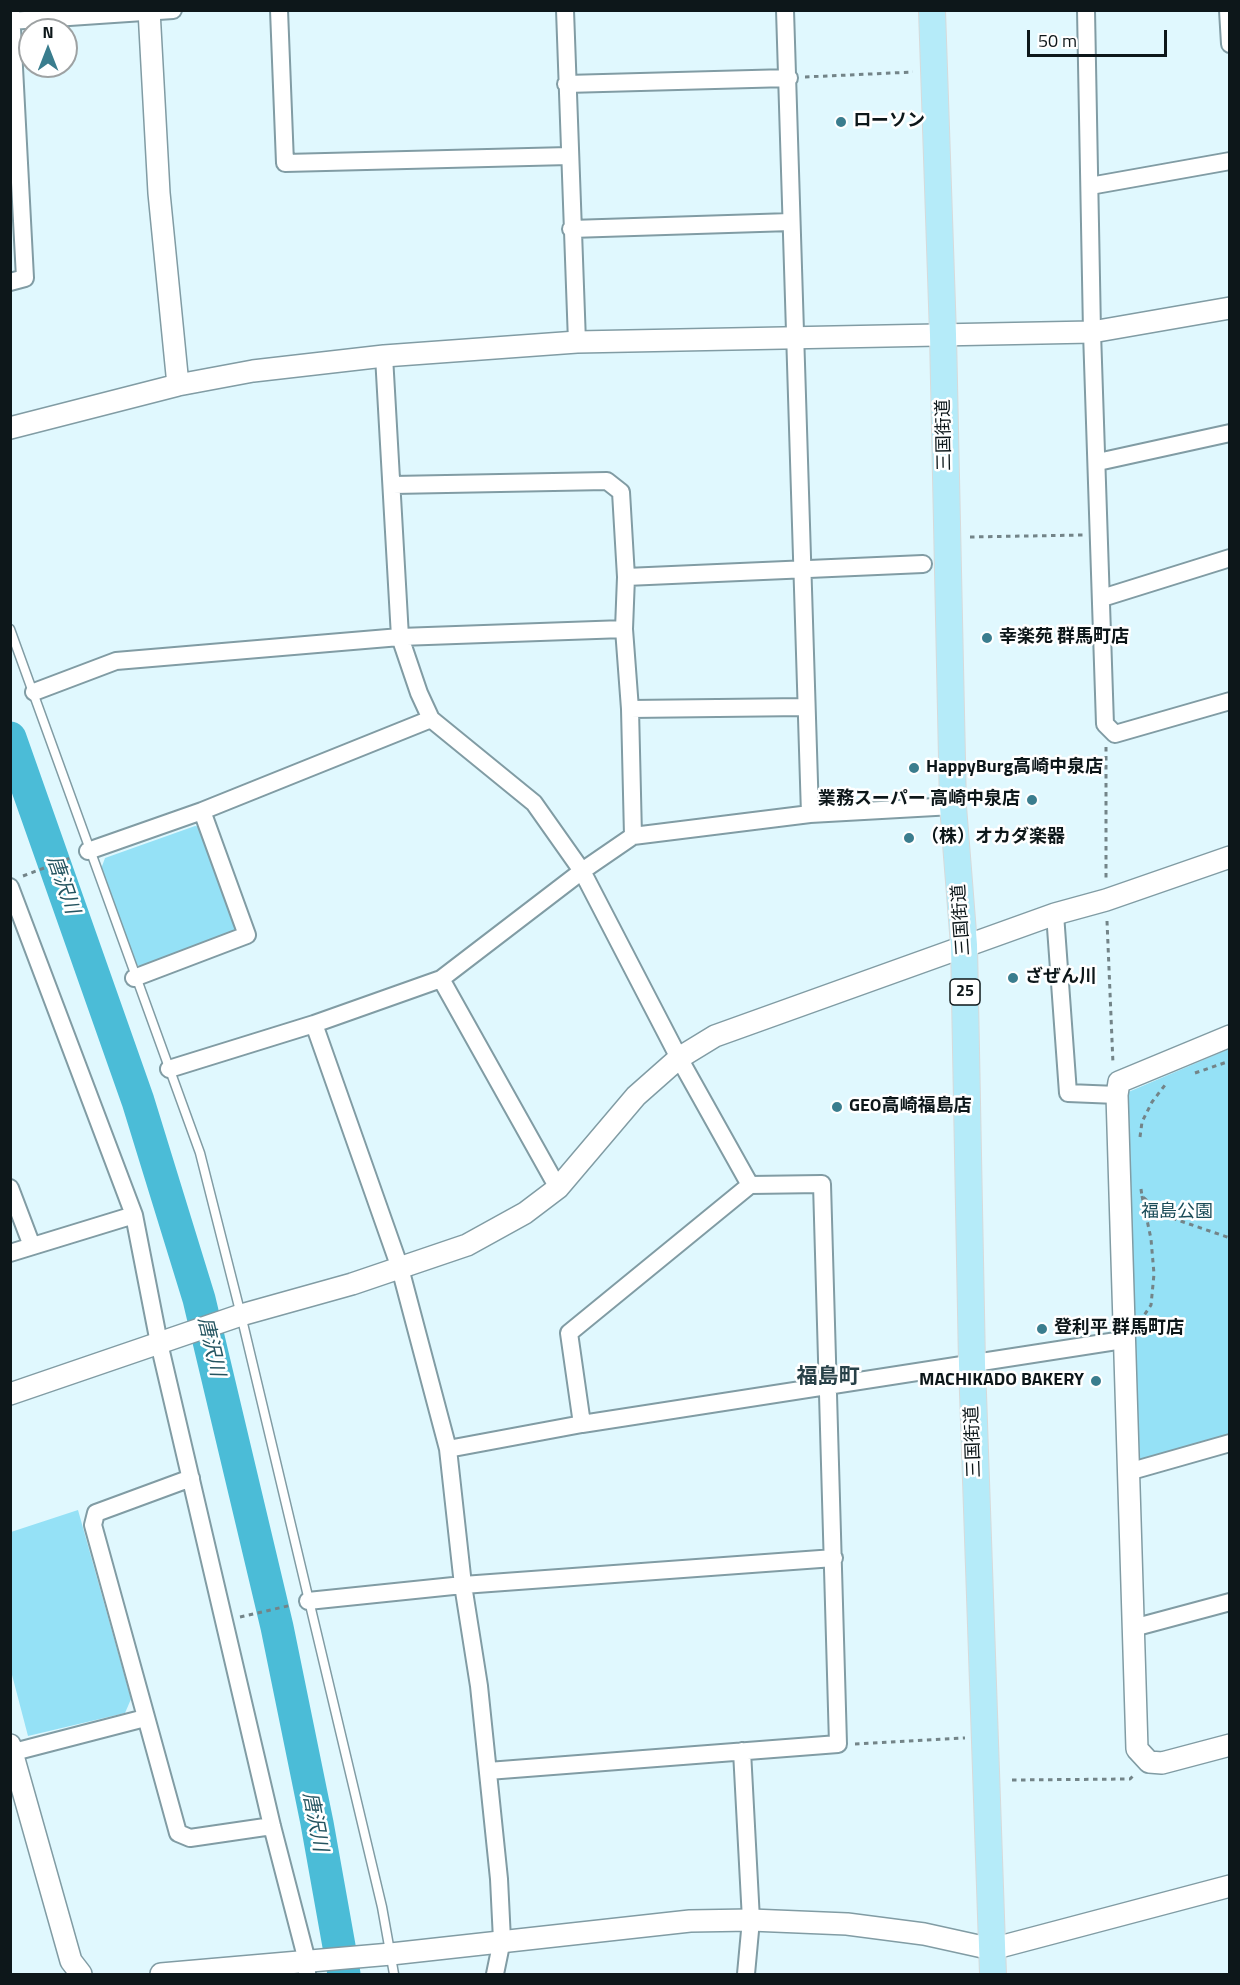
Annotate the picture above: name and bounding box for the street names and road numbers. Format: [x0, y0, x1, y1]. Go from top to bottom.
street label: 三国街道 [934, 399, 956, 471]
street label: 三国街道 [949, 883, 975, 957]
road number: 25 [950, 979, 980, 1005]
street label: 三国街道 [962, 1406, 986, 1478]

